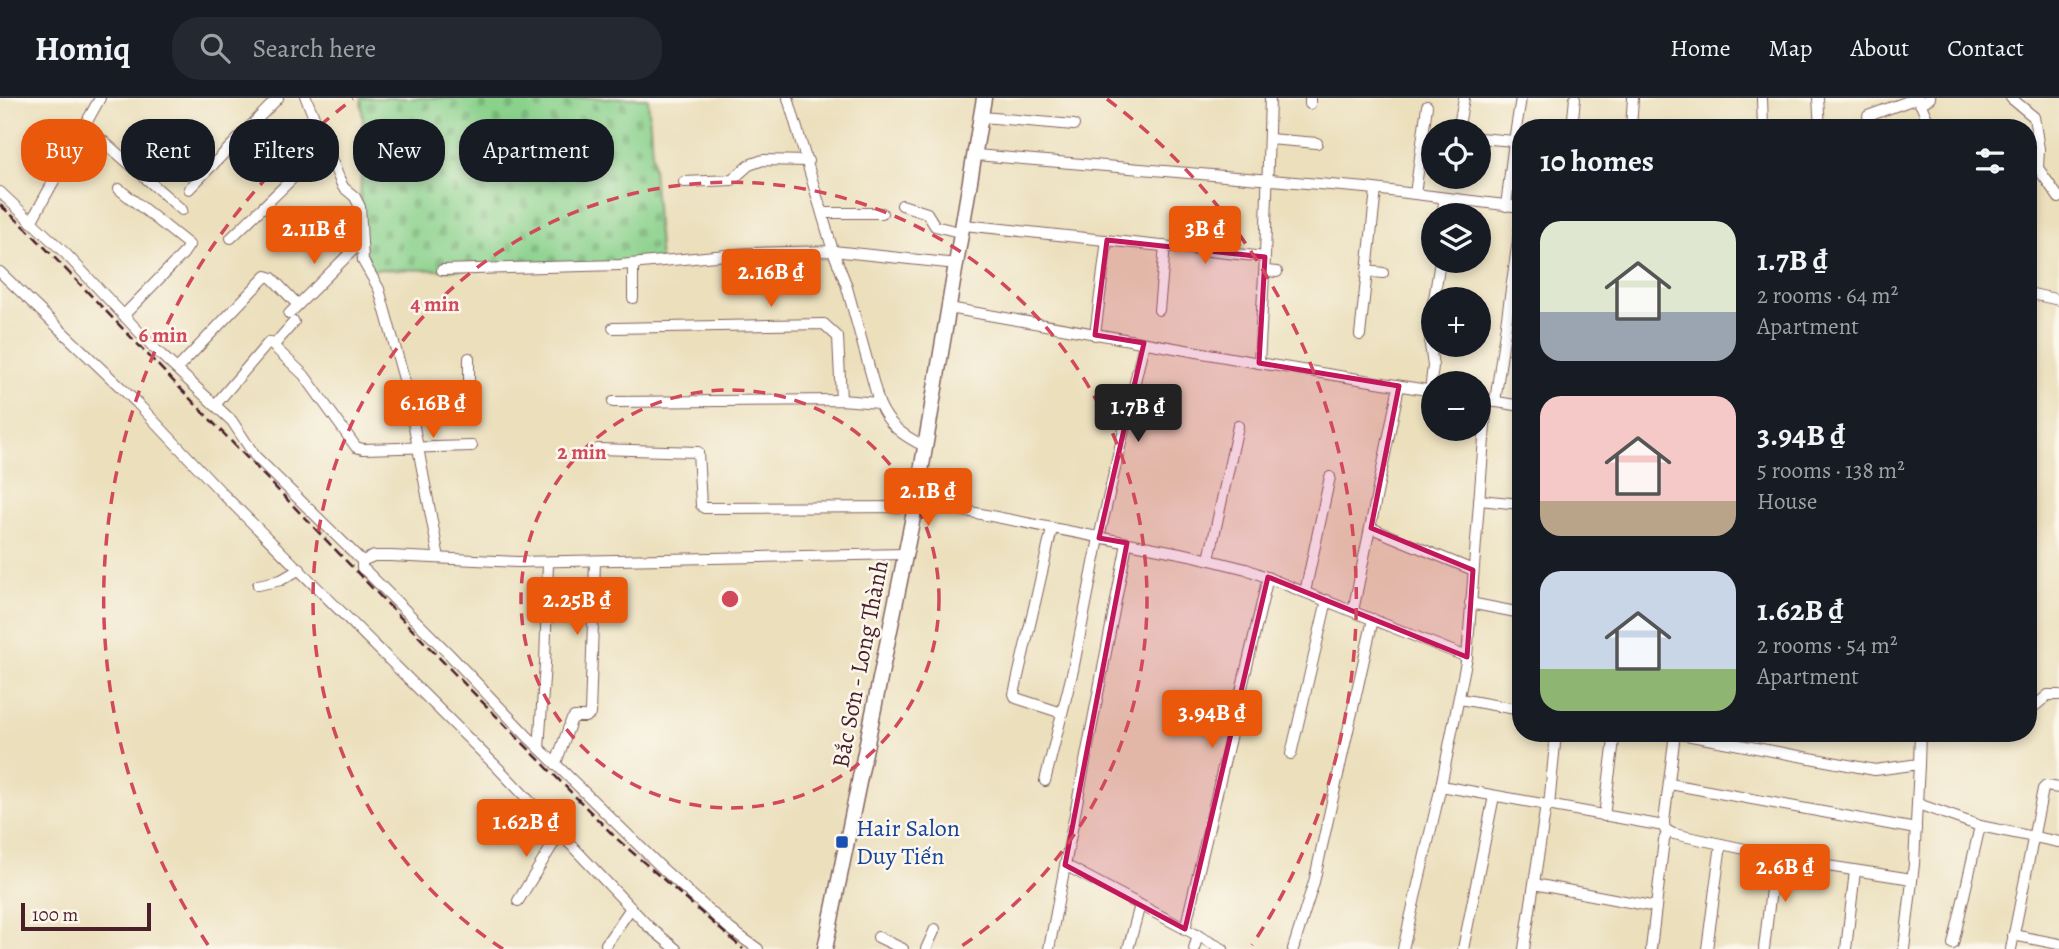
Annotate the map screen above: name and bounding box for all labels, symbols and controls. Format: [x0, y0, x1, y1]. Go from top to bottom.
search box [172, 17, 662, 80]
text: Homiq [35, 26, 130, 71]
icon: search [196, 29, 234, 67]
text: Search here [252, 31, 376, 66]
text: Home [1670, 32, 1731, 64]
text: Map [1769, 32, 1813, 64]
text: About [1851, 32, 1909, 64]
text: Contact [1947, 32, 2024, 64]
chip: Buy [21, 119, 107, 182]
chip: Rent [121, 119, 215, 182]
chip: Filters [229, 119, 339, 182]
chip: New [353, 119, 445, 182]
chip: Apartment [459, 119, 614, 182]
map controls [1421, 119, 1491, 441]
button: locate [1421, 119, 1491, 189]
text: 10 homes [1540, 141, 1654, 181]
icon: filters [1971, 142, 2009, 180]
button: layers [1421, 203, 1491, 273]
pin: 2.11B ₫ [249, 206, 379, 266]
pin: 3B ₫ [1164, 206, 1246, 266]
text: 2.11B ₫ [282, 213, 346, 244]
text: 3B ₫ [1185, 213, 1225, 244]
text: 1.7B ₫ [1757, 240, 1828, 280]
icon: home [1596, 249, 1680, 333]
pin: 2.16B ₫ [706, 250, 836, 309]
text: 2.16B ₫ [738, 256, 804, 287]
text: 2 rooms · 64 m² [1757, 280, 1898, 311]
button: + [1421, 287, 1491, 357]
text: 4 min [410, 290, 460, 318]
text: Apartment [1757, 311, 1859, 342]
text: 6 min [139, 321, 188, 349]
button: − [1421, 371, 1491, 441]
pin: 6.16B ₫ [368, 380, 498, 440]
pin: 1.7B ₫ [1081, 384, 1195, 444]
text: 6.16B ₫ [400, 387, 466, 418]
text: 1.7B ₫ [1111, 391, 1165, 422]
text: 3.94B ₫ [1757, 415, 1845, 455]
icon: home [1596, 424, 1680, 508]
text: 2 min [557, 438, 607, 466]
text: 5 rooms · 138 m² [1757, 455, 1905, 486]
pin: 2.1B ₫ [871, 468, 985, 528]
text: 2.1B ₫ [900, 475, 956, 506]
text: House [1757, 486, 1817, 517]
street label: Bắc Sơn - Long Thành [824, 557, 896, 771]
pin: 2.25B ₫ [512, 578, 642, 637]
text: 2.25B ₫ [543, 584, 611, 615]
centre of rings [718, 587, 742, 611]
text: 1.62B ₫ [1757, 590, 1844, 630]
icon: home [1596, 599, 1680, 683]
text: 2 rooms · 54 m² [1757, 630, 1898, 661]
text: Apartment [1757, 661, 1859, 692]
pin: 3.94B ₫ [1147, 690, 1277, 750]
text: 3.94B ₫ [1178, 697, 1246, 728]
pin: 1.62B ₫ [461, 800, 591, 859]
text: 1.62B ₫ [493, 806, 559, 837]
place label: Hair Salon Duy Tiến [856, 812, 960, 872]
marker: Hair Salon Duy Tiến [834, 834, 850, 850]
pin: 2.6B ₫ [1728, 844, 1842, 904]
text: 2.6B ₫ [1756, 851, 1814, 882]
scale bar [21, 900, 150, 932]
text: 100 m [32, 902, 78, 928]

